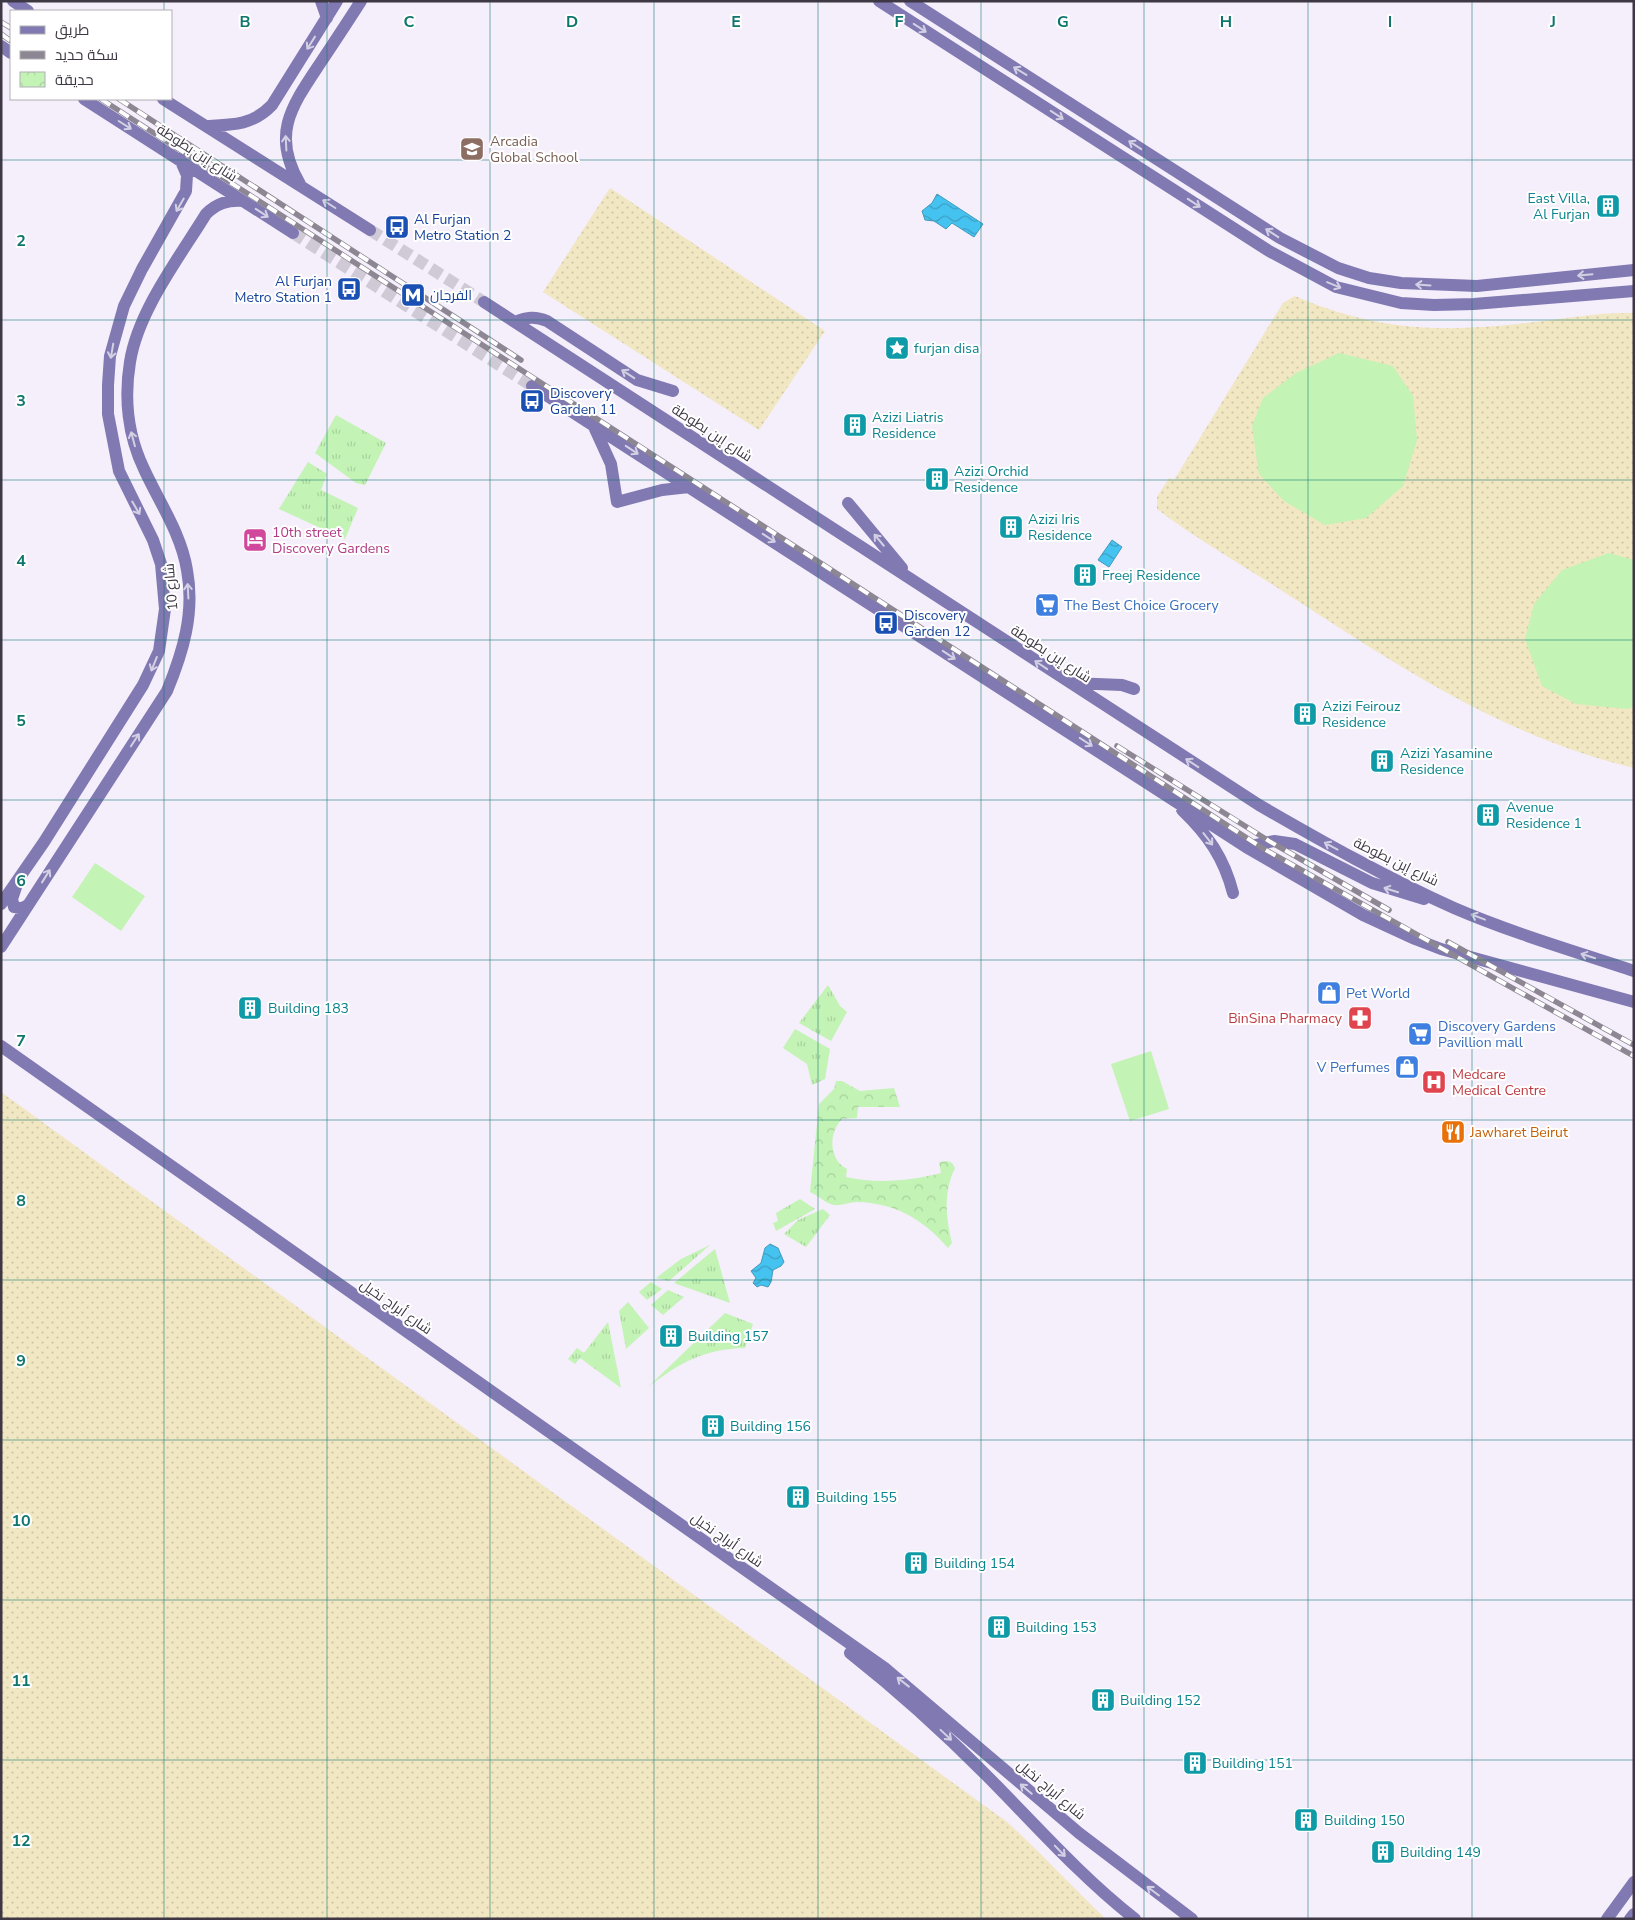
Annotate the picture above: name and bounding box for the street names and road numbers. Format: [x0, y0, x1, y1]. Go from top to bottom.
street label: شارع إبن بطوطة [153, 120, 241, 186]
street label: شارع إبن بطوطة [668, 400, 756, 466]
street label: شارع 10 [159, 562, 183, 612]
street label: شارع إبن بطوطة [1007, 621, 1095, 687]
street label: شارع إبن بطوطة [1350, 833, 1442, 891]
street label: شارع أبراج نخيل [356, 1275, 436, 1339]
street label: شارع أبراج نخيل [687, 1508, 767, 1572]
street label: شارع أبراج نخيل [1013, 1756, 1089, 1824]

